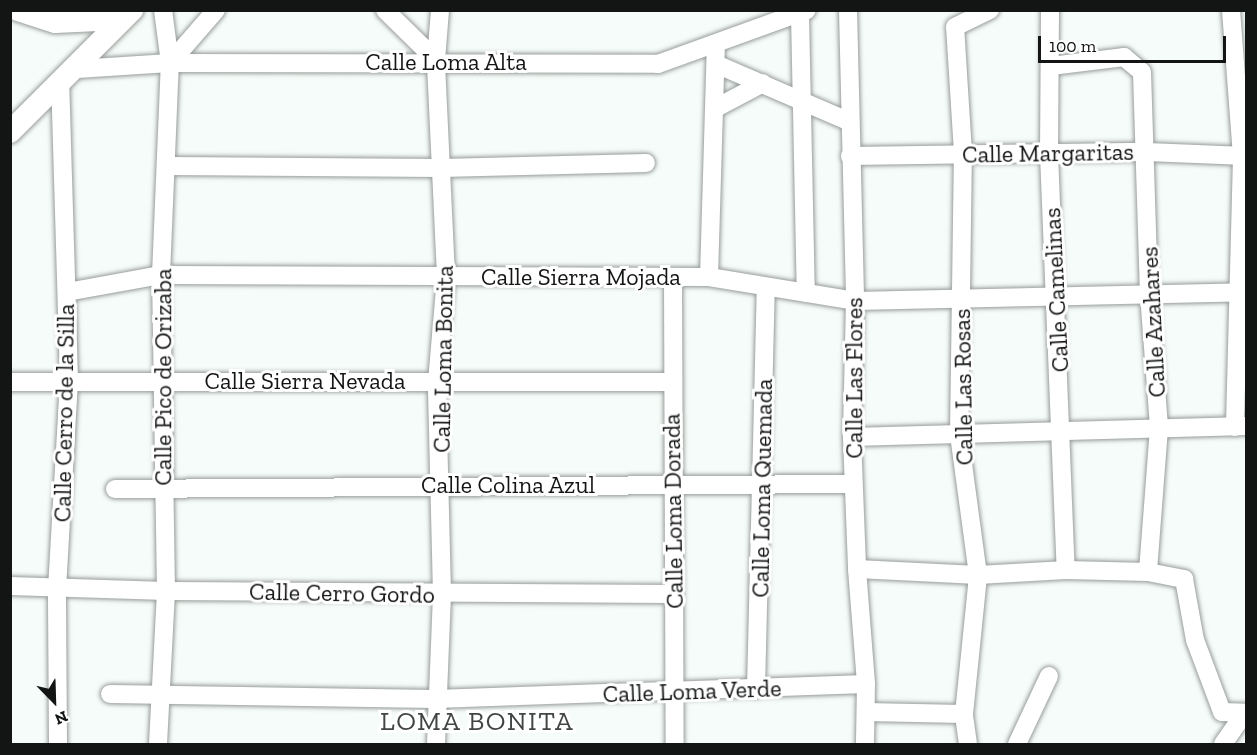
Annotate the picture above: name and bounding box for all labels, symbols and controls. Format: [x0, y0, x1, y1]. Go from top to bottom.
scale bar [1041, 24, 1228, 62]
text: 100 m [1049, 35, 1096, 57]
street label: Calle Loma Alta [365, 48, 527, 76]
street label: Calle Margaritas [962, 137, 1134, 169]
street label: Calle Camelinas [1037, 207, 1075, 373]
street label: Calle Azahares [1135, 245, 1171, 399]
street label: Calle Sierra Mojada [481, 263, 681, 291]
street label: Calle Loma Bonita [427, 265, 459, 453]
street label: Calle Pico de Orizaba [149, 268, 177, 486]
street label: Calle Las Flores [840, 297, 868, 459]
street label: Calle Cerro de la Silla [48, 304, 80, 522]
street label: Calle Las Rosas [947, 308, 979, 466]
street label: Calle Sierra Nevada [204, 367, 406, 395]
street label: Calle Loma Quemada [746, 378, 778, 598]
street label: Calle Loma Dorada [657, 413, 689, 609]
street label: Calle Colina Azul [421, 471, 595, 499]
street label: Calle Cerro Gordo [249, 577, 435, 609]
north arrow [24, 671, 84, 731]
street label: Calle Loma Verde [602, 673, 782, 709]
district label: LOMA BONITA [380, 706, 574, 738]
text: N [52, 707, 71, 729]

